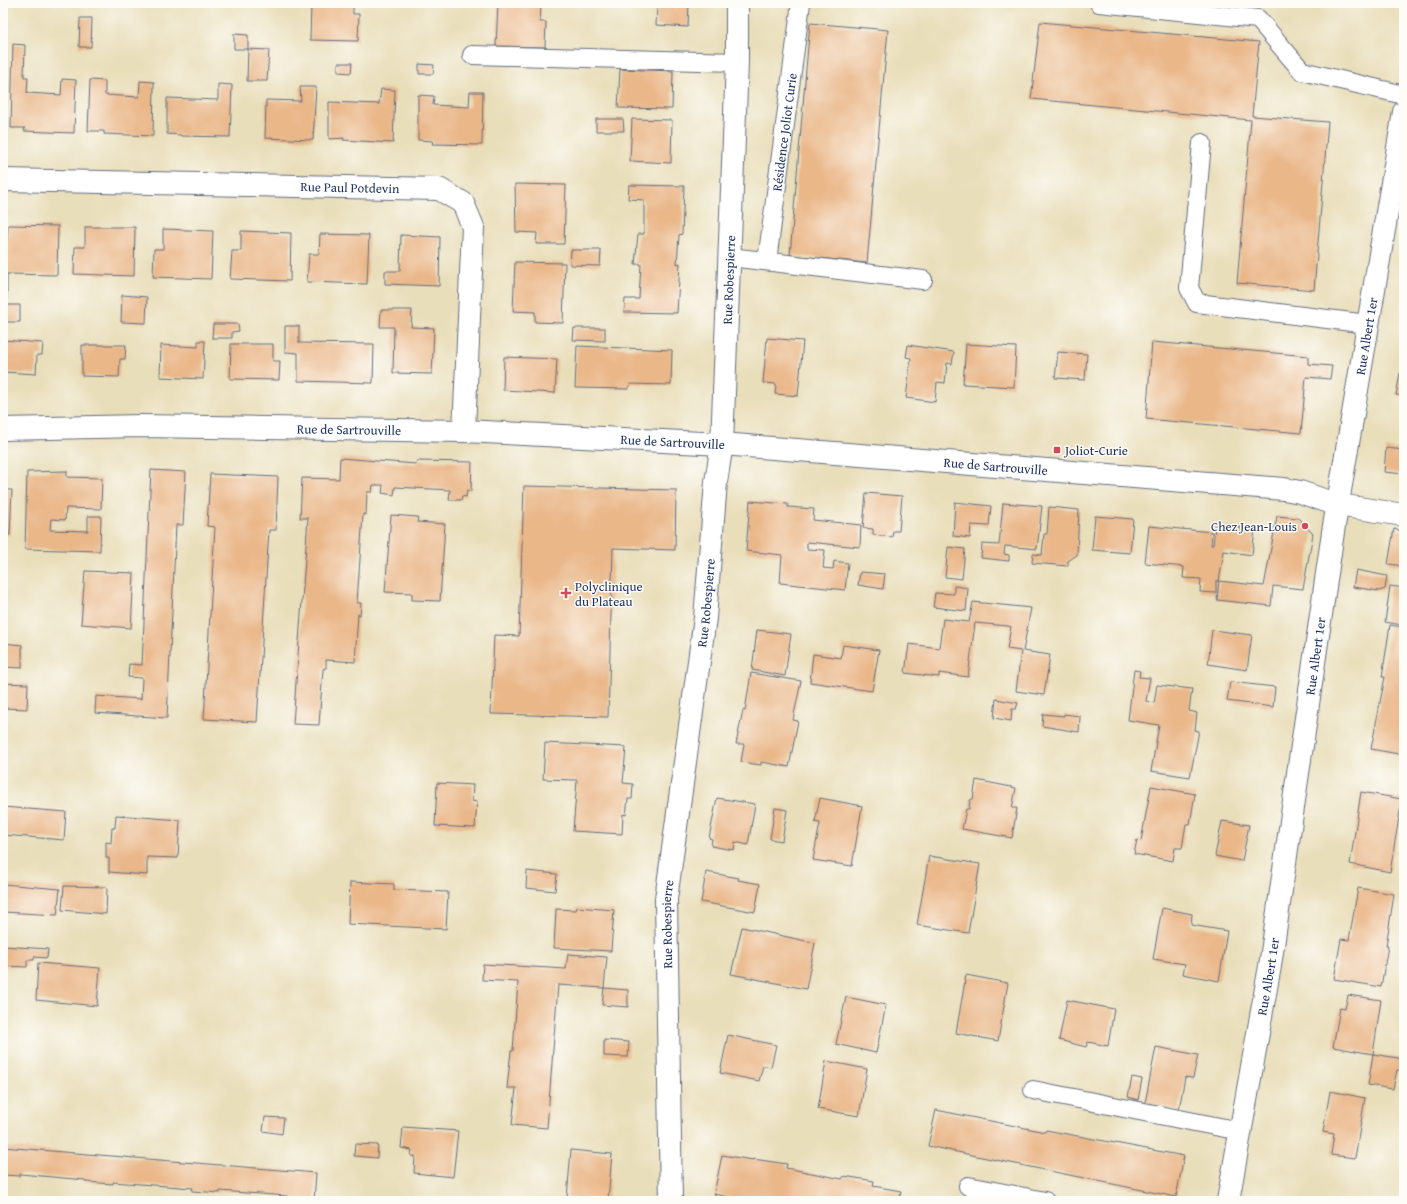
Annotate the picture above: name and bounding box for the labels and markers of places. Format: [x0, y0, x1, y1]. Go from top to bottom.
place label: Joliot-Curie [1063, 441, 1128, 460]
marker: Joliot-Curie [1052, 445, 1062, 455]
place label: Chez Jean-Louis [1211, 517, 1297, 536]
marker: Chez Jean-Louis [1300, 521, 1310, 531]
place label: Polyclinique du Plateau [575, 577, 643, 611]
marker: Polyclinique du Plateau [560, 587, 572, 599]

